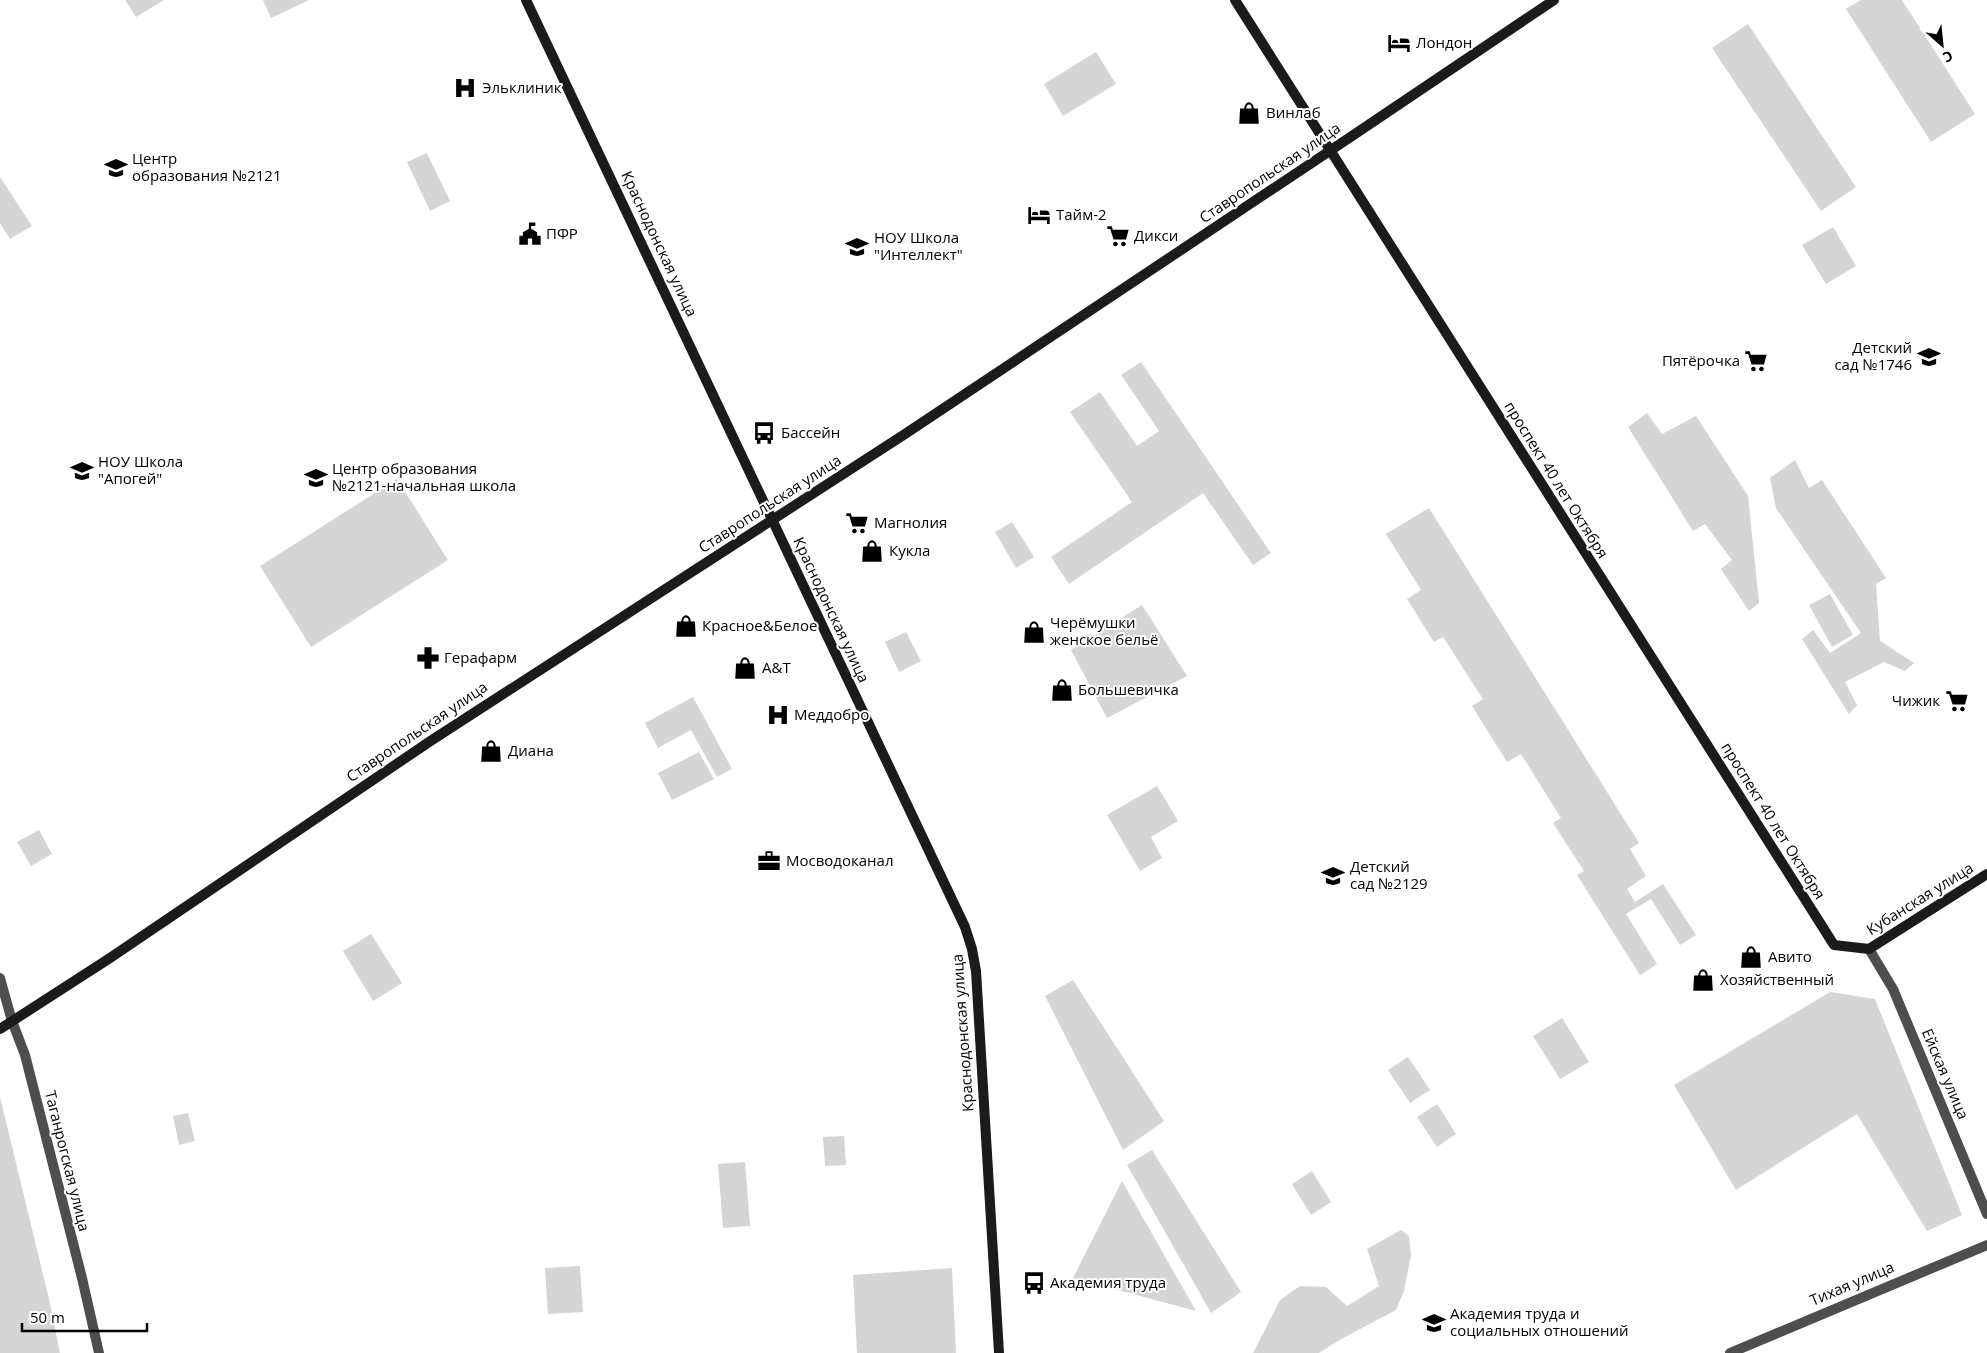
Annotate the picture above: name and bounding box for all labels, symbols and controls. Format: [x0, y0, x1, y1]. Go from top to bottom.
north arrow [1917, 20, 1967, 70]
hotel icon: Лондон [1386, 30, 1412, 56]
place label: Лондон [1416, 32, 1472, 52]
text: С [1940, 47, 1956, 68]
hospital icon: Эльклиник [452, 75, 478, 101]
place label: Эльклиник [482, 77, 562, 97]
shop icon: Винлаб [1236, 100, 1262, 126]
place label: Винлаб [1266, 102, 1321, 122]
street label: Ставропольская улица [1195, 117, 1344, 227]
place label: Центр образования №2121 [132, 148, 282, 185]
school or university icon: Центр образования №2121 [103, 155, 129, 181]
street label: Краснодонская улица [617, 168, 702, 320]
hotel icon: Тайм-2 [1026, 202, 1052, 228]
place label: Тайм-2 [1056, 204, 1107, 224]
public building icon: ПФР [517, 221, 543, 247]
place label: ПФР [546, 223, 578, 243]
supermarket icon: Дикси [1105, 223, 1131, 249]
place label: Дикси [1134, 225, 1178, 245]
place label: НОУ Школа "Интеллект" [874, 227, 963, 264]
school or university icon: НОУ Школа "Интеллект" [844, 234, 870, 260]
place label: Детский сад №1746 [1834, 337, 1912, 374]
school or university icon: Детский сад №1746 [1916, 344, 1942, 370]
supermarket icon: Пятёрочка [1743, 348, 1769, 374]
place label: Пятёрочка [1662, 350, 1740, 370]
street label: проспект 40 лет Октября [1500, 397, 1613, 562]
bus stop icon: Бассейн [751, 420, 777, 446]
place label: Бассейн [781, 422, 840, 442]
street label: Ставропольская улица [694, 450, 845, 557]
place label: НОУ Школа "Апогей" [98, 451, 183, 488]
school or university icon: НОУ Школа "Апогей" [69, 458, 95, 484]
place label: Центр образования №2121-начальная школа [332, 458, 516, 495]
school or university icon: Центр образования №2121-начальная школа [303, 465, 329, 491]
supermarket icon: Магнолия [844, 510, 870, 536]
place label: Магнолия [874, 512, 947, 532]
street label: Краснодонская улица [789, 534, 874, 686]
shop icon: Кукла [859, 538, 885, 564]
place label: Кукла [889, 540, 930, 560]
place label: Черёмушки женское бельё [1050, 612, 1158, 649]
shop icon: Красное&Белое [673, 613, 699, 639]
place label: Красное&Белое [702, 615, 817, 635]
shop icon: Черёмушки женское бельё [1021, 619, 1047, 645]
pharmacy icon: Герафарм [415, 645, 441, 671]
place label: Герафарм [444, 647, 517, 667]
shop icon: A&T [732, 655, 758, 681]
place label: A&T [762, 657, 791, 677]
street label: Ставропольская улица [342, 676, 491, 786]
shop icon: Большевичка [1049, 677, 1075, 703]
place label: Большевичка [1078, 679, 1179, 699]
supermarket icon: Чижик [1944, 688, 1970, 714]
place label: Чижик [1892, 690, 1940, 710]
hospital icon: Меддобро [765, 702, 791, 728]
place label: Меддобро [794, 704, 869, 724]
shop icon: Диана [478, 738, 504, 764]
street label: проспект 40 лет Октября [1717, 738, 1830, 903]
place label: Диана [508, 740, 554, 760]
office icon: Мосводоканал [756, 848, 782, 874]
place label: Мосводоканал [786, 850, 893, 870]
place label: Детский сад №2129 [1350, 856, 1428, 893]
street label: Кубанская улица [1862, 857, 1977, 939]
school or university icon: Детский сад №2129 [1320, 863, 1346, 889]
shop icon: Авито [1738, 944, 1764, 970]
place label: Авито [1768, 946, 1812, 966]
street label: Краснодонская улица [947, 953, 978, 1113]
shop icon: Хозяйственный [1690, 967, 1716, 993]
place label: Хозяйственный [1720, 969, 1834, 989]
street label: Ейская улица [1918, 1025, 1974, 1122]
street label: Таганрогская улица [41, 1088, 95, 1233]
street label: Тихая улица [1806, 1256, 1897, 1310]
bus stop icon: Академия труда [1021, 1270, 1047, 1296]
place label: Академия труда [1050, 1272, 1166, 1292]
scale bar [22, 1300, 148, 1332]
place label: Академия труда и социальных отношений [1450, 1303, 1629, 1340]
text: 50 m [30, 1307, 65, 1327]
school or university icon: Академия труда и социальных отношений [1421, 1310, 1447, 1336]

